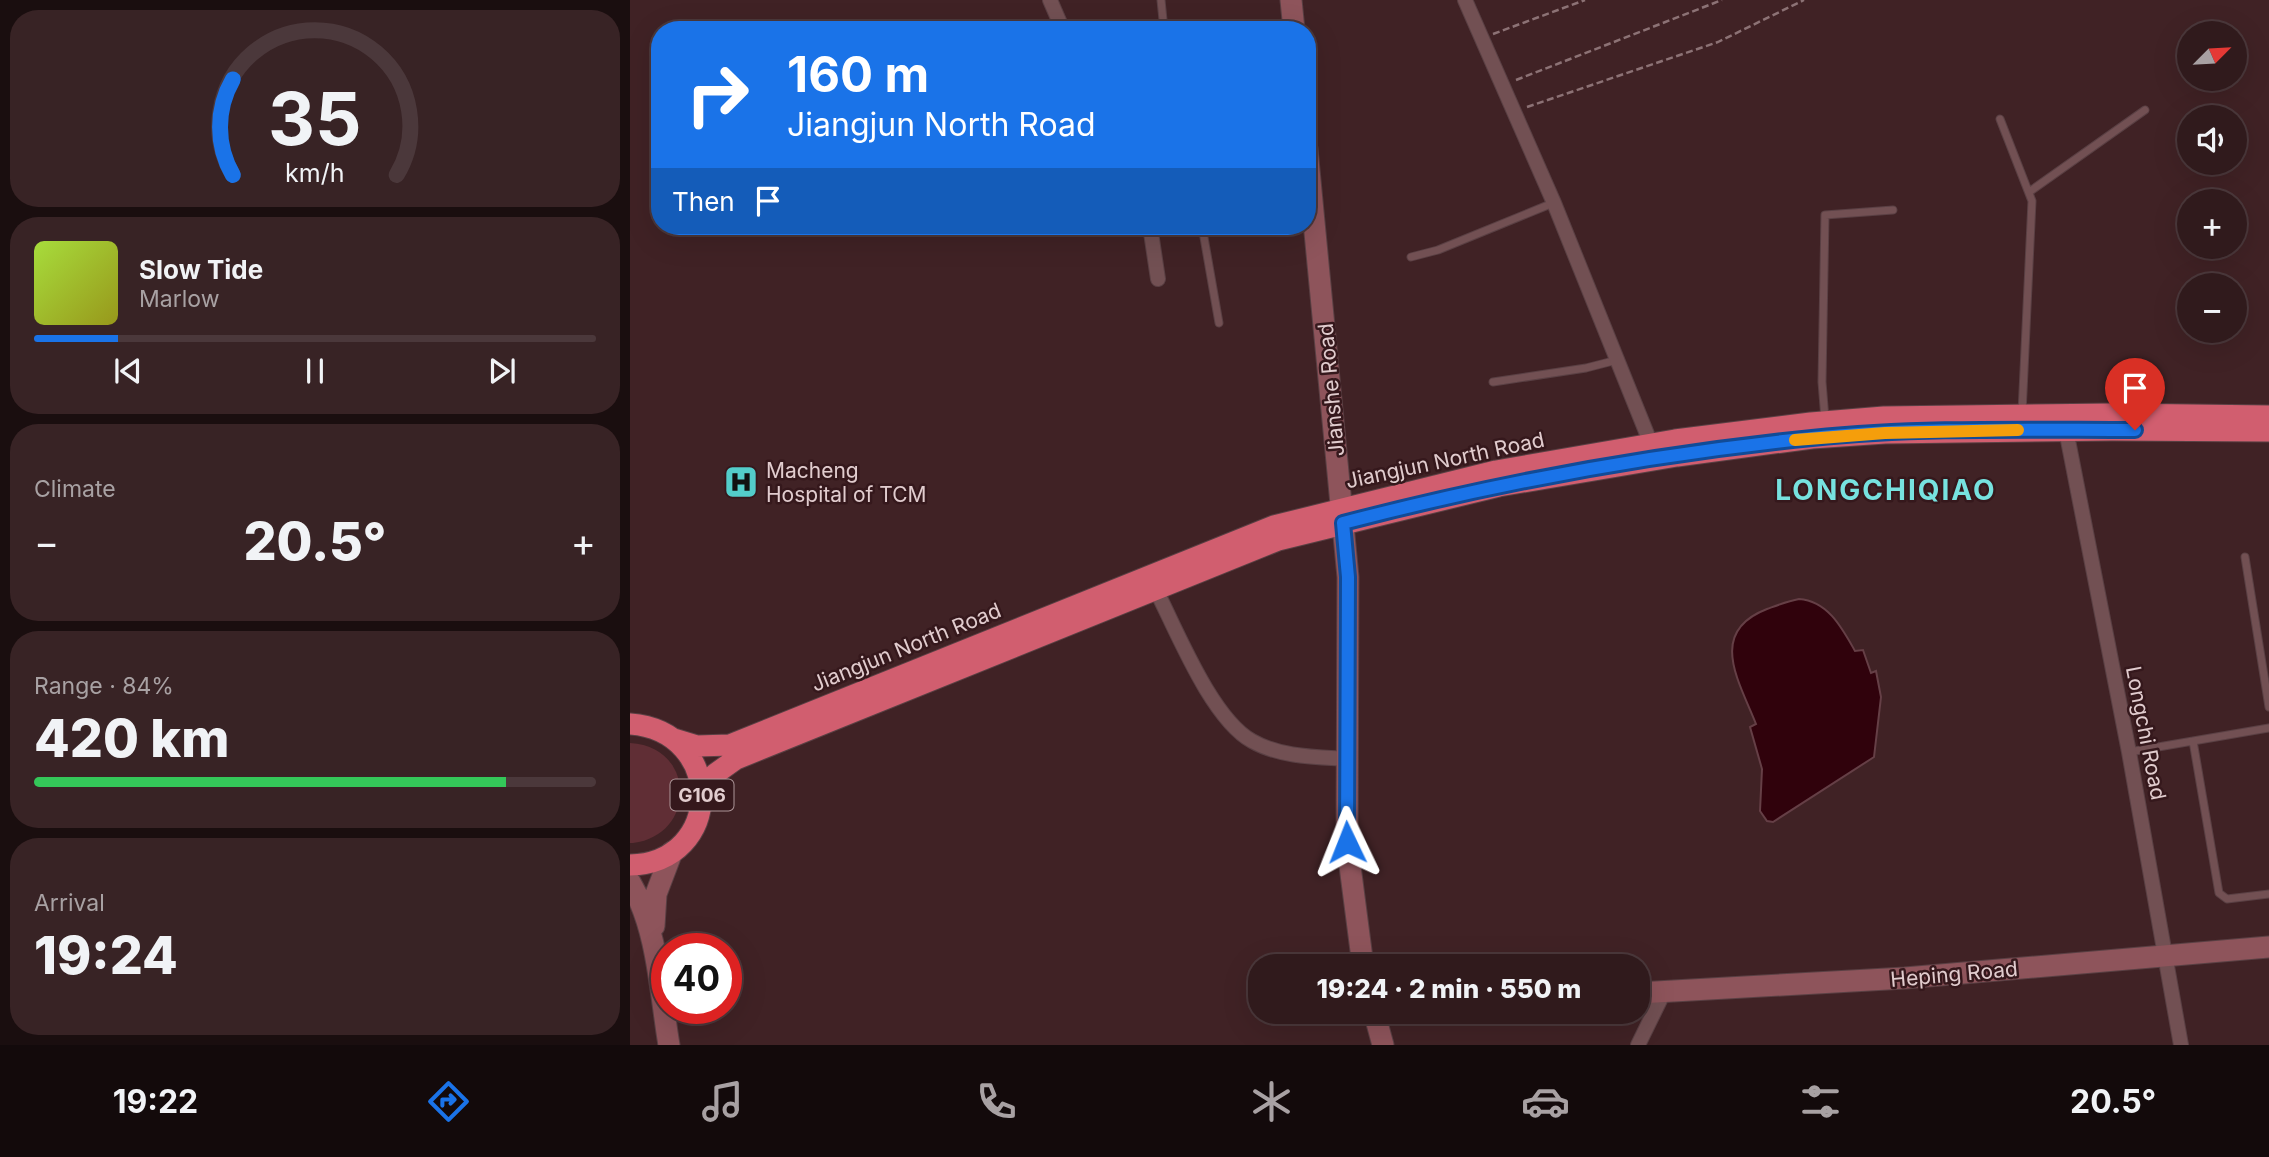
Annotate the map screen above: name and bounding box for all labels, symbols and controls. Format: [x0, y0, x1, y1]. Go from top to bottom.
north arrow [2177, 21, 2247, 91]
map controls [2177, 21, 2247, 343]
text: 160 m [787, 45, 929, 104]
icon: right [672, 49, 763, 140]
text: 35 [268, 74, 362, 163]
text: Jiangjun North Road [787, 105, 1096, 144]
button: sound [2177, 105, 2247, 175]
text: km/h [285, 157, 345, 187]
icon: arrive [749, 182, 787, 220]
text: Then [672, 186, 735, 217]
button: + [2177, 189, 2247, 259]
text: Slow Tide [139, 254, 263, 285]
button: − [2177, 273, 2247, 343]
text: Marlow [139, 285, 219, 313]
street label: Jianshe Road [1313, 322, 1349, 458]
icon: previous [109, 352, 147, 390]
icon: pause [296, 352, 334, 390]
icon: next [483, 352, 521, 390]
pin [2105, 358, 2165, 430]
icon: arrive [2116, 369, 2154, 407]
street label: Jiangjun North Road [1343, 427, 1547, 493]
place label: Macheng Hospital of TCM [766, 458, 927, 507]
hospital icon: Macheng Hospital of TCM [722, 463, 760, 501]
district label: LONGCHIQIAO [1775, 473, 1997, 507]
text: Climate [34, 475, 116, 503]
text: 20.5° [243, 510, 387, 573]
text: − [34, 519, 59, 565]
text: + [571, 519, 596, 565]
street label: Jiangjun North Road [807, 597, 1005, 697]
street label: Longchi Road [2121, 664, 2171, 802]
text: Range · 84% [34, 672, 174, 700]
text: 420 km [34, 707, 229, 770]
road number: G106 [671, 780, 734, 810]
position arrow [1310, 805, 1384, 879]
text: Arrival [34, 889, 105, 917]
text: 19:24 [34, 924, 178, 987]
speed limit sign: 40 [651, 933, 742, 1024]
street label: Heping Road [1889, 956, 2019, 992]
text: 19:24 · 2 min · 550 m [1317, 973, 1581, 1004]
icon: directions [424, 1077, 473, 1126]
icon: music [698, 1077, 747, 1126]
icon: phone [972, 1077, 1021, 1126]
icon: climate [1247, 1077, 1296, 1126]
icon: car [1521, 1077, 1570, 1126]
icon: filters [1796, 1077, 1845, 1126]
text: 19:22 [113, 1082, 198, 1121]
text: 20.5° [2070, 1082, 2156, 1121]

